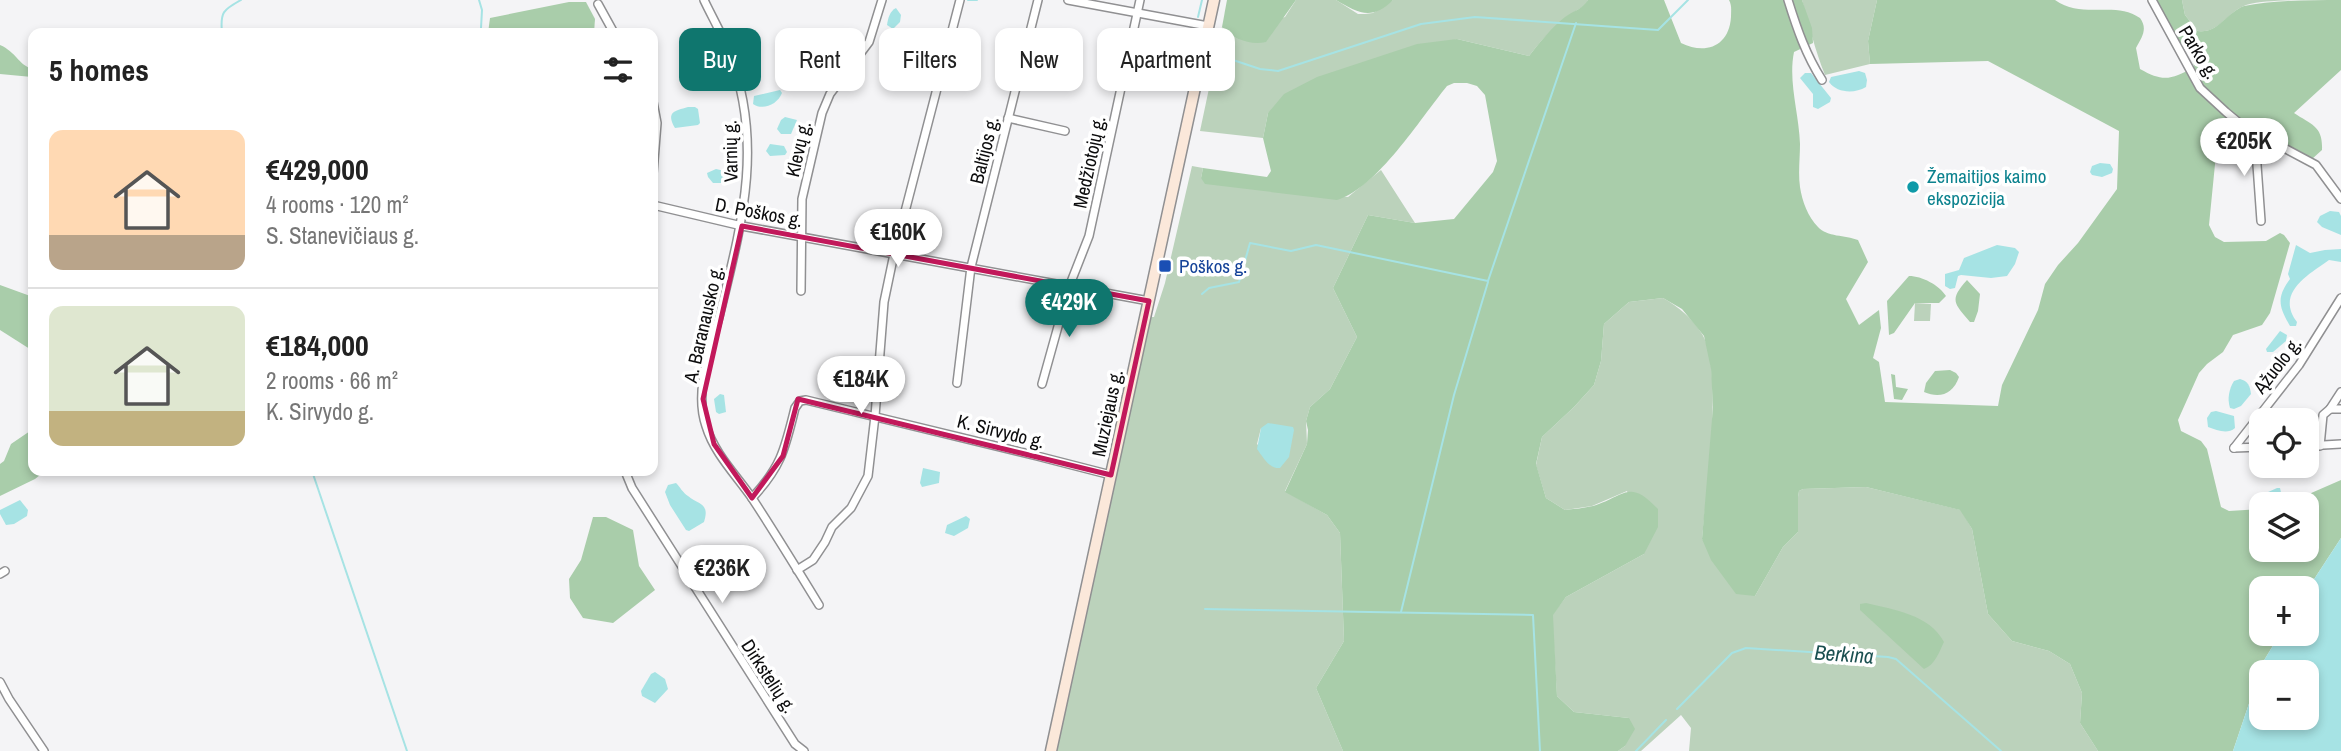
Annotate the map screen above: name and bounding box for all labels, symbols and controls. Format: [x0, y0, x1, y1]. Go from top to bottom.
street label: Parko g. [2173, 20, 2225, 84]
chip: Buy [679, 28, 761, 91]
chip: Rent [775, 28, 865, 91]
chip: Filters [879, 28, 981, 91]
chip: New [995, 28, 1083, 91]
chip: Apartment [1097, 28, 1235, 91]
text: 5 homes [49, 50, 149, 90]
icon: filters [599, 51, 637, 89]
street label: Baltijos g. [963, 114, 1005, 186]
street label: Medžiotojų g. [1067, 114, 1111, 210]
pin: €205K [2195, 118, 2293, 178]
street label: Klevų g. [779, 119, 817, 179]
street label: Varnių g. [716, 120, 744, 182]
text: €205K [2216, 125, 2272, 156]
text: €429,000 [266, 149, 369, 189]
icon: home [105, 158, 189, 242]
place label: Žemaitijos kaimo ekspozicija [1927, 163, 2047, 211]
marker: Žemaitijos kaimo ekspozicija [1905, 179, 1921, 195]
text: 4 rooms · 120 m² [266, 189, 409, 220]
street label: D. Poškos g. [713, 191, 805, 233]
pin: €160K [849, 210, 947, 269]
text: €160K [870, 216, 926, 247]
text: S. Stanevičiaus g. [266, 220, 419, 251]
place label: Poškos g. [1179, 253, 1247, 279]
marker: Poškos g. [1157, 258, 1173, 274]
street label: A. Baranausko g. [677, 263, 729, 386]
pin: €429K [1020, 280, 1118, 339]
text: €429K [1041, 286, 1097, 317]
text: €184,000 [266, 325, 369, 365]
street label: Ąžuolo g. [2246, 331, 2307, 399]
icon: home [105, 334, 189, 418]
pin: €184K [812, 356, 910, 416]
text: €184K [833, 363, 889, 394]
text: 2 rooms · 66 m² [266, 365, 398, 396]
street label: Muziejaus g. [1085, 367, 1129, 459]
text: K. Sirvydo g. [266, 396, 374, 427]
street label: K. Sirvydo g. [955, 408, 1047, 454]
map controls [2249, 408, 2319, 730]
button: locate [2249, 408, 2319, 478]
button: layers [2249, 492, 2319, 562]
pin: €236K [673, 546, 771, 605]
text: €236K [694, 552, 750, 583]
button: + [2249, 576, 2319, 646]
street label: Dirkstelių g. [735, 634, 803, 718]
water label: Berkina [1813, 637, 1875, 671]
button: − [2249, 660, 2319, 730]

